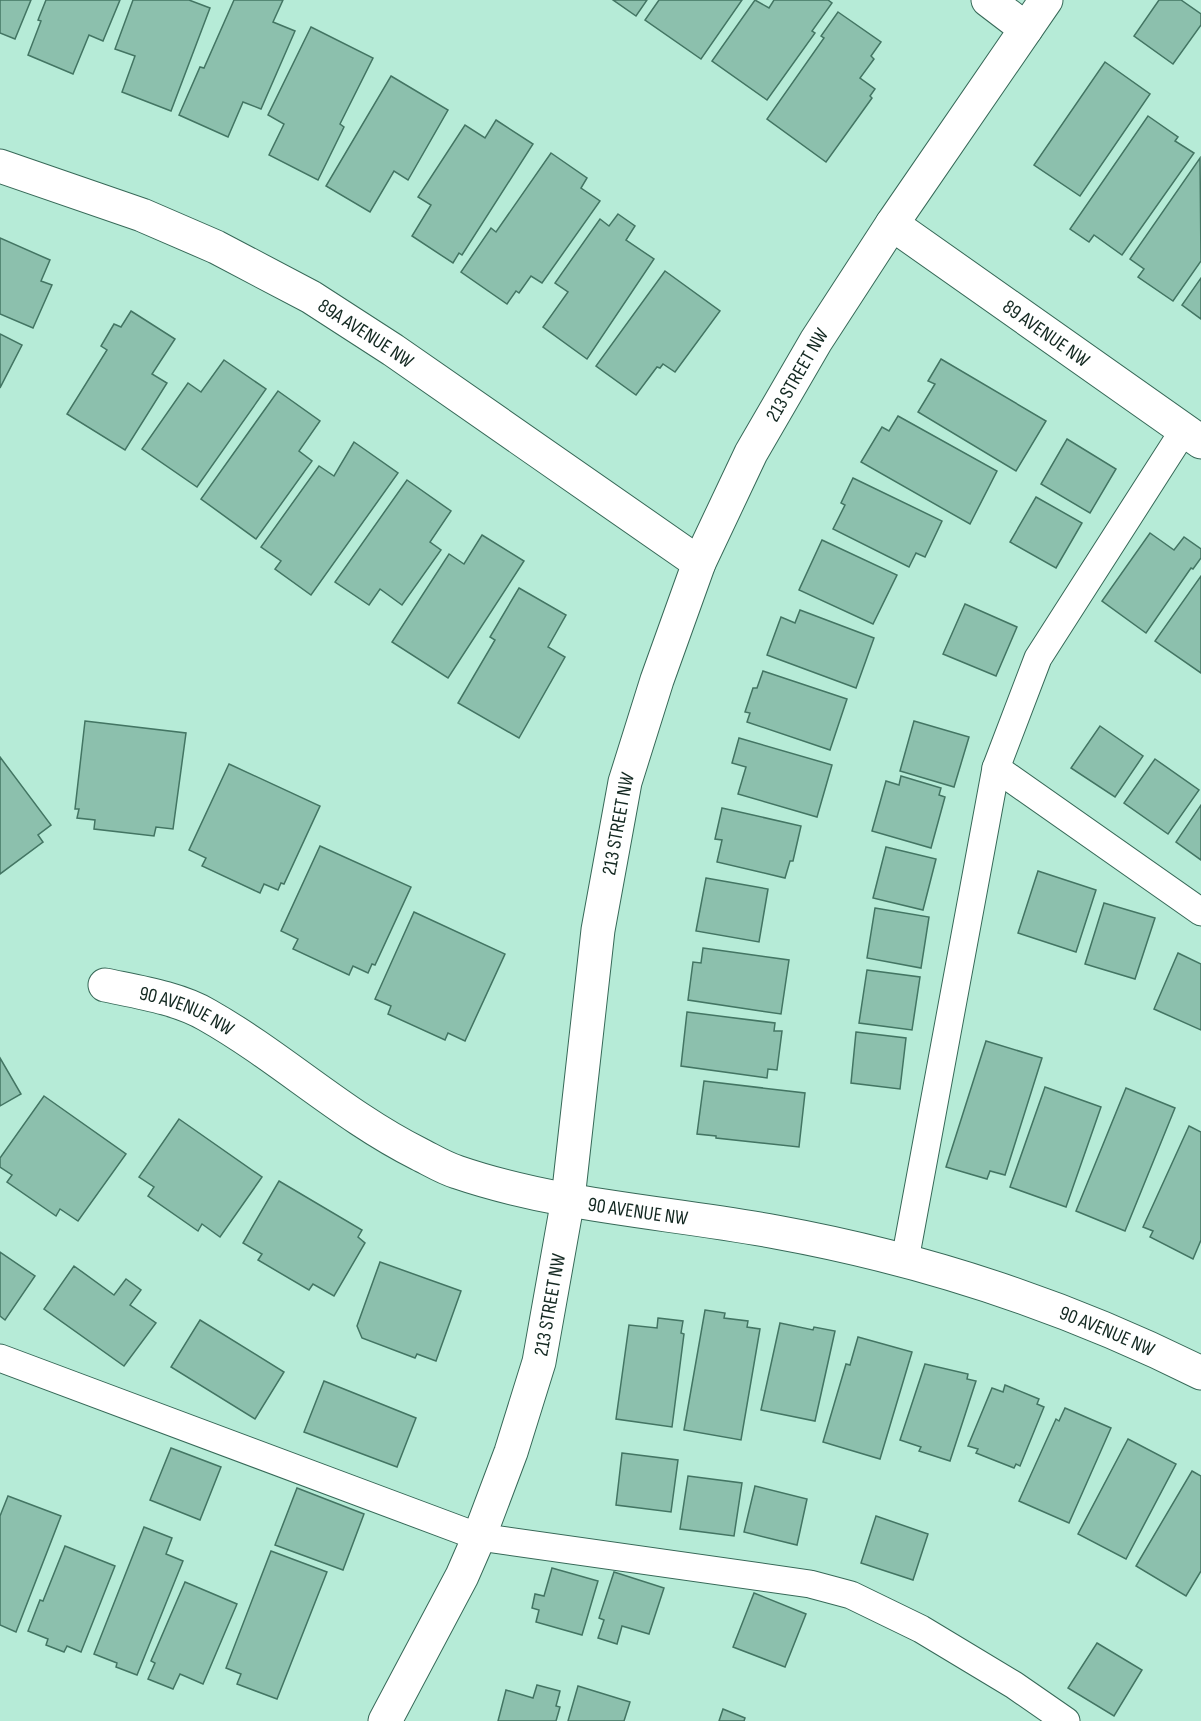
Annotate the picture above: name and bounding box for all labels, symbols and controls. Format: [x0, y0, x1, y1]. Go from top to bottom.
street label: 89A AVENUE NW [313, 294, 418, 374]
street label: 89 AVENUE NW [998, 295, 1094, 373]
street label: 213 STREET NW [761, 324, 834, 426]
street label: 213 STREET NW [597, 770, 640, 877]
street label: 90 AVENUE NW [137, 981, 238, 1041]
street label: 90 AVENUE NW [586, 1193, 690, 1231]
street label: 213 STREET NW [529, 1252, 571, 1358]
street label: 90 AVENUE NW [1056, 1301, 1158, 1362]

